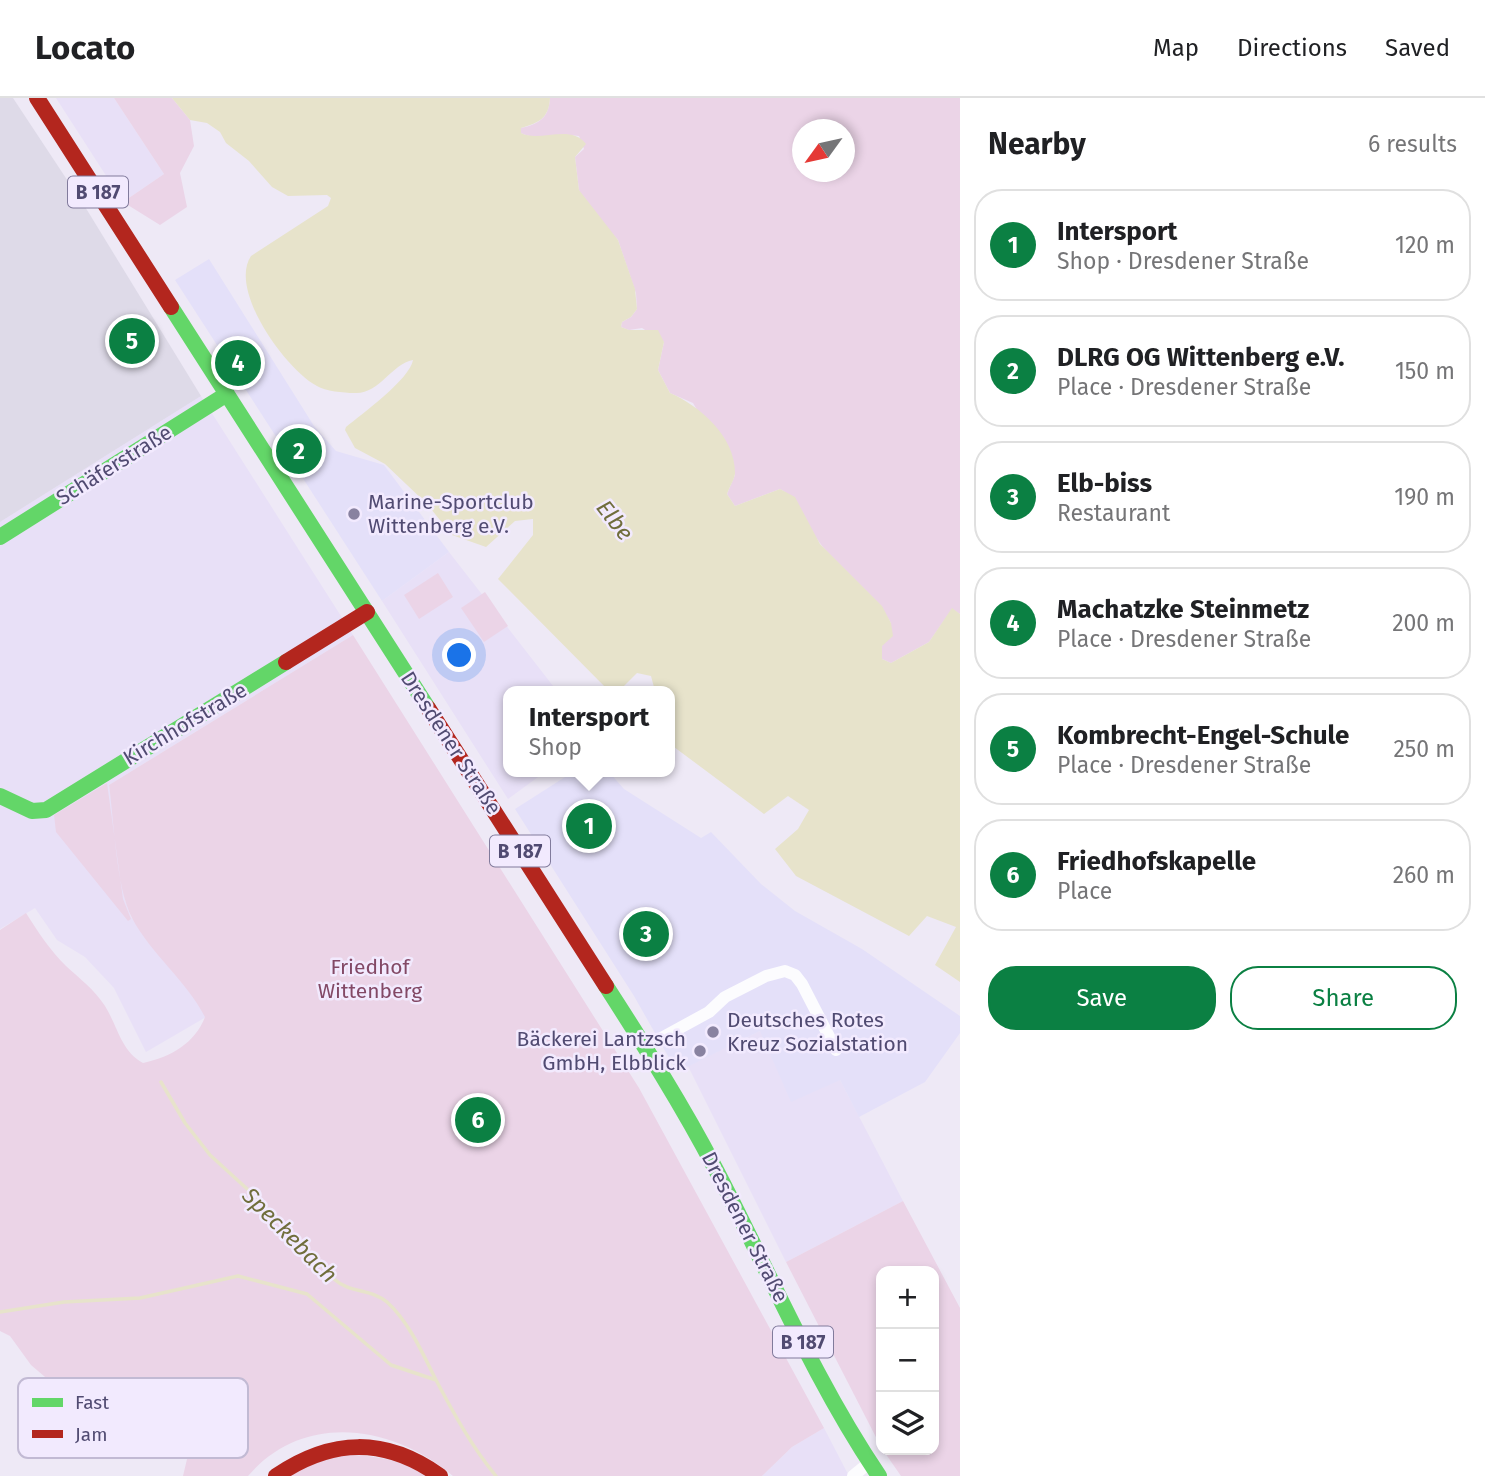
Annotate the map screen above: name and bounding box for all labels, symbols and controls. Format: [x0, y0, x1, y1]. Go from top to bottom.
text: Locato [35, 28, 135, 68]
text: Map [1153, 34, 1199, 62]
text: Directions [1237, 34, 1347, 62]
text: Saved [1385, 34, 1450, 62]
north arrow [792, 119, 855, 182]
text: Nearby [988, 126, 1086, 162]
text: 6 results [1368, 130, 1457, 158]
road number: B 187 [68, 176, 128, 208]
text: Intersport [1057, 216, 1177, 247]
text: 1 [1008, 231, 1018, 259]
text: 120 m [1395, 231, 1455, 259]
text: Shop · Dresdener Straße [1057, 247, 1309, 275]
pin: 5 [109, 315, 155, 367]
pin: 4 [215, 337, 261, 389]
text: DLRG OG Wittenberg e.V. [1057, 342, 1344, 373]
text: 2 [1007, 357, 1019, 385]
text: 150 m [1395, 357, 1455, 385]
text: Place · Dresdener Straße [1057, 373, 1311, 401]
street label: Schäferstraße [51, 419, 177, 511]
pin: 2 [276, 425, 322, 477]
text: Elb-biss [1057, 468, 1152, 499]
text: 3 [1007, 483, 1019, 511]
text: 190 m [1394, 483, 1455, 511]
place label: Marine-Sportclub Wittenberg e.V. [368, 489, 534, 539]
water label: Elbe [590, 494, 640, 546]
text: Restaurant [1057, 499, 1170, 527]
marker: Marine-Sportclub Wittenberg e.V. [346, 506, 362, 522]
text: Machatzke Steinmetz [1057, 594, 1309, 625]
text: 4 [1007, 609, 1020, 637]
text: 200 m [1392, 609, 1455, 637]
text: Place · Dresdener Straße [1057, 625, 1311, 653]
your location [442, 638, 476, 672]
street label: Dresdener Straße [395, 667, 507, 819]
street label: Kirchhofstraße [118, 677, 252, 771]
popup [503, 686, 675, 777]
text: Intersport [529, 702, 649, 733]
text: Kombrecht-Engel-Schule [1057, 720, 1349, 751]
text: Shop [529, 733, 582, 761]
text: 5 [1007, 735, 1019, 763]
text: 250 m [1393, 735, 1455, 763]
text: Place · Dresdener Straße [1057, 751, 1311, 779]
pin: 1 [566, 800, 612, 852]
road number: B 187 [490, 836, 550, 866]
text: Friedhofskapelle [1057, 846, 1256, 877]
text: 6 [1007, 861, 1019, 889]
text: 260 m [1393, 861, 1455, 889]
text: Place [1057, 877, 1112, 905]
pin: 3 [623, 908, 669, 960]
park label: Friedhof Wittenberg [318, 954, 422, 1004]
button: Save [988, 966, 1216, 1030]
button: Share [1230, 966, 1457, 1030]
place label: Deutsches Rotes Kreuz Sozialstation [727, 1007, 908, 1057]
marker: Deutsches Rotes Kreuz Sozialstation [705, 1024, 721, 1040]
place label: Bäckerei Lantzsch GmbH, Elbblick [517, 1026, 686, 1076]
marker: Bäckerei Lantzsch GmbH, Elbblick [692, 1043, 708, 1059]
pin: 6 [455, 1094, 501, 1146]
street label: Dresdener Straße [696, 1147, 794, 1307]
water label: Speckebach [236, 1181, 344, 1289]
map controls [876, 1266, 939, 1455]
button: + [876, 1266, 939, 1329]
road number: B 187 [773, 1326, 833, 1358]
button: − [876, 1329, 939, 1392]
legend [18, 1378, 248, 1458]
text: Fast [75, 1391, 109, 1414]
button: layers [876, 1392, 939, 1455]
text: Jam [75, 1423, 107, 1446]

